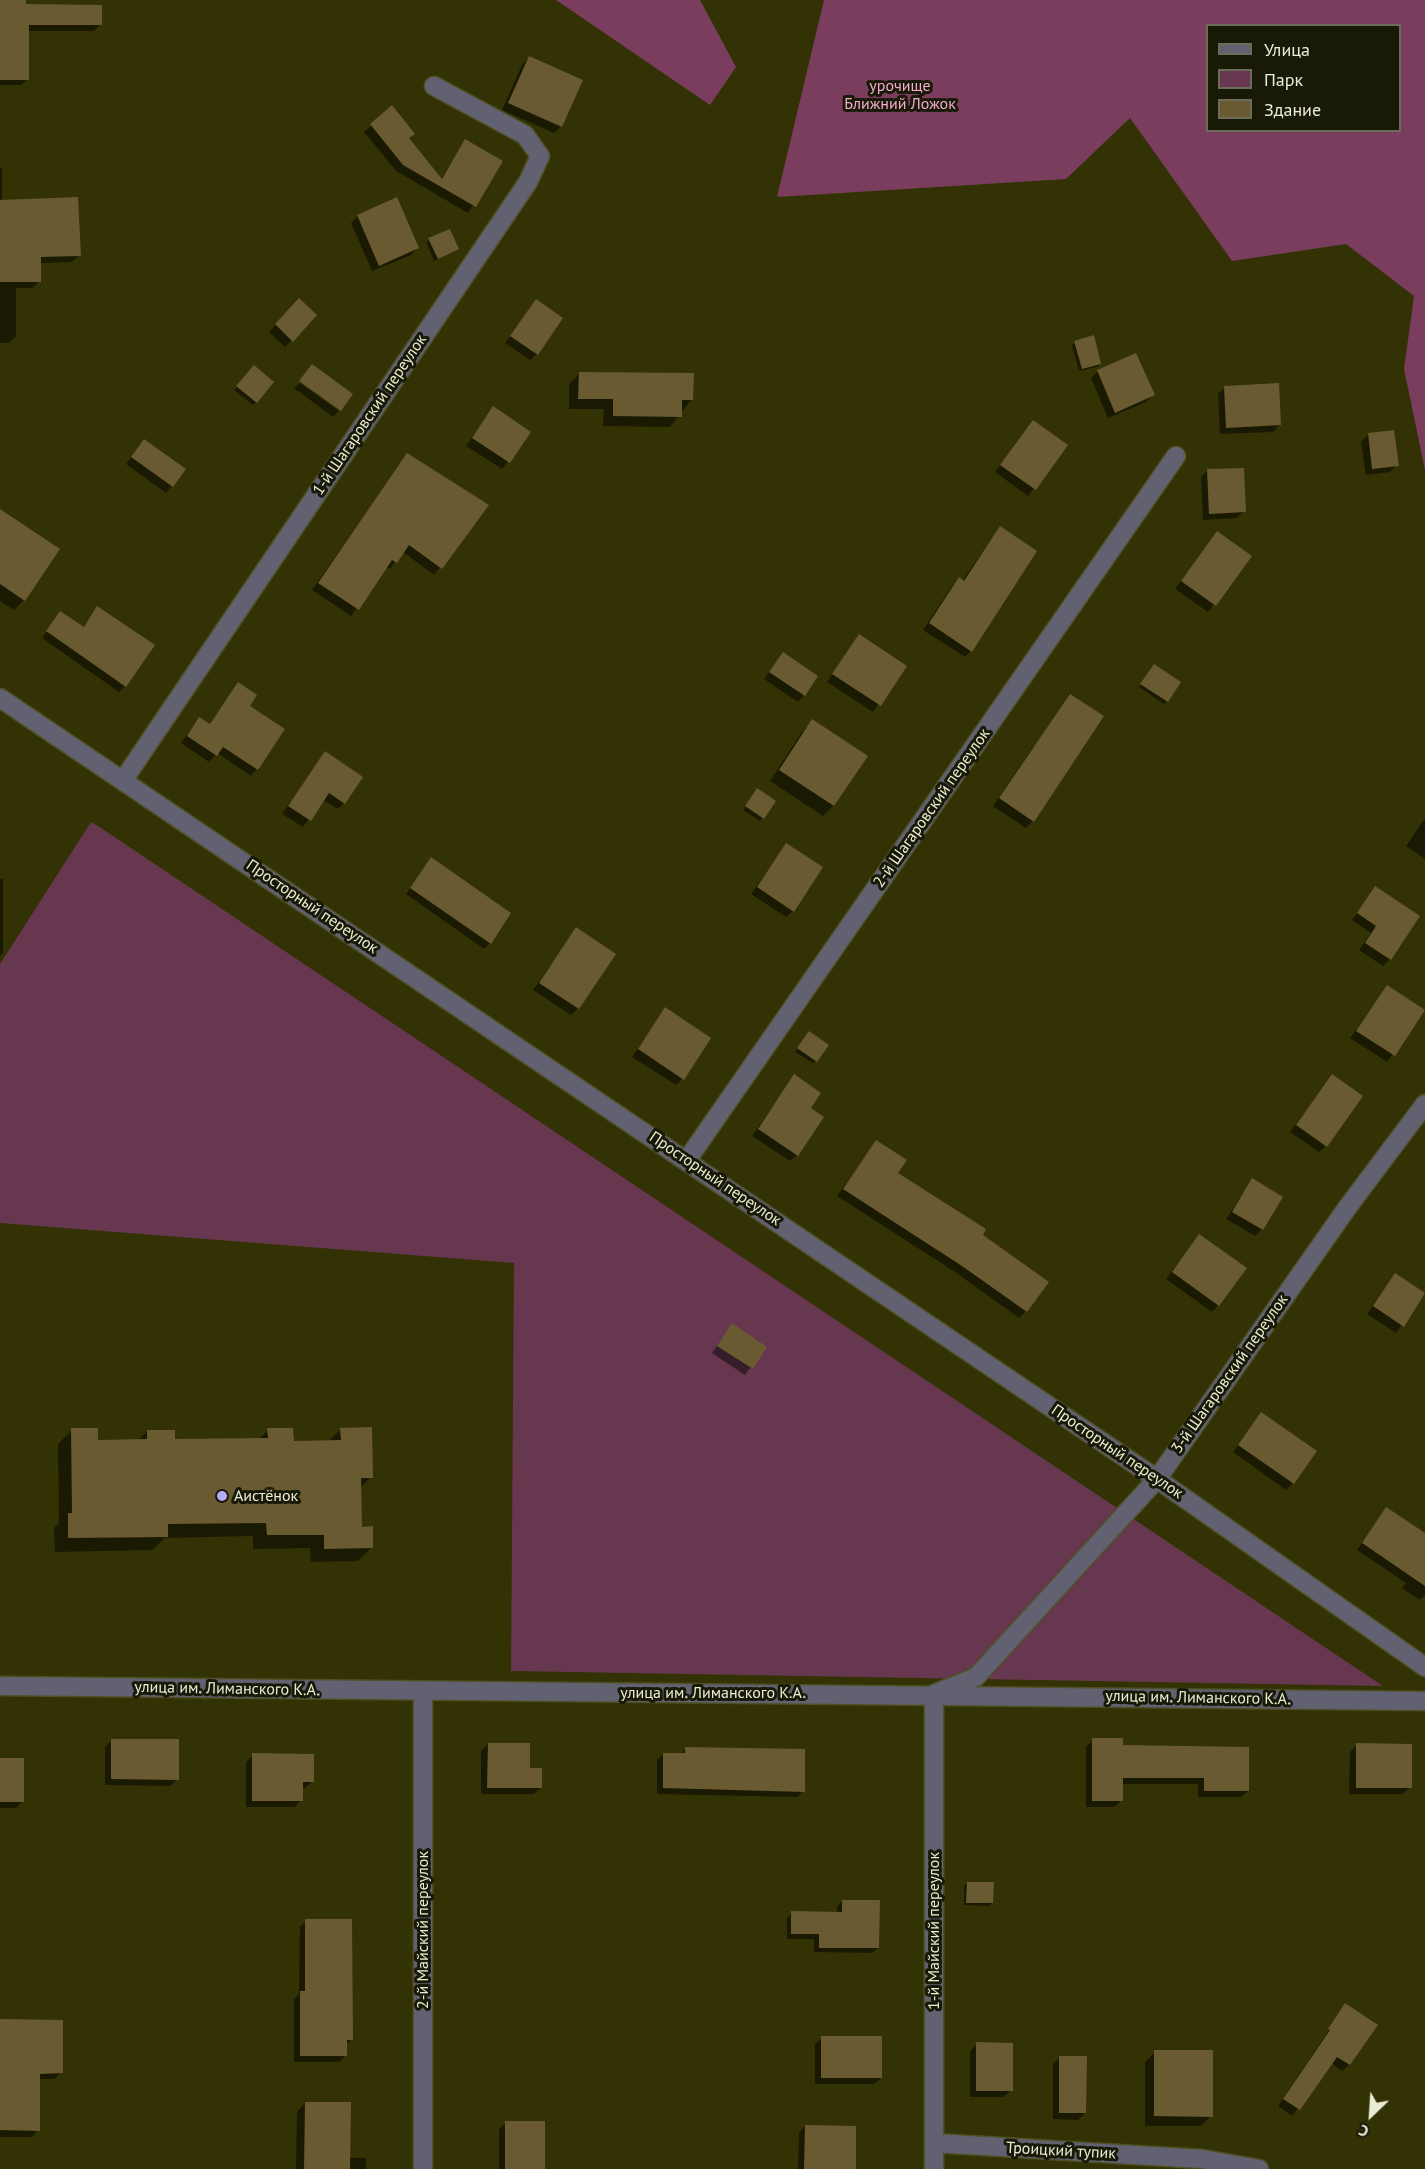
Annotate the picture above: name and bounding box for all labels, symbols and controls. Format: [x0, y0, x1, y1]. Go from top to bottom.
legend [1206, 24, 1401, 132]
text: Улица [1264, 38, 1310, 61]
text: Парк [1264, 68, 1303, 91]
park label: урочище Ближний Ложок [844, 76, 956, 114]
text: Здание [1264, 98, 1321, 121]
street label: 1-й Шагаровский переулок [309, 331, 431, 499]
street label: 2-й Шагаровский переулок [870, 725, 994, 891]
street label: Просторный переулок [242, 856, 382, 958]
street label: Просторный переулок [645, 1128, 785, 1230]
street label: 3-й Шагаровский переулок [1168, 1291, 1292, 1457]
street label: Просторный переулок [1047, 1401, 1187, 1503]
place label: Аистёнок [234, 1486, 298, 1506]
marker: Аистёнок [215, 1489, 229, 1503]
street label: улица им. Лиманского К.А. [134, 1678, 320, 1700]
street label: улица им. Лиманского К.А. [620, 1683, 806, 1703]
street label: улица им. Лиманского К.А. [1105, 1687, 1291, 1709]
street label: 2-й Майский переулок [413, 1851, 433, 2009]
street label: 1-й Майский переулок [924, 1852, 944, 2010]
north arrow [1341, 2085, 1401, 2145]
text: С [1355, 2120, 1372, 2142]
street label: Троицкий тупик [1006, 2139, 1116, 2163]

